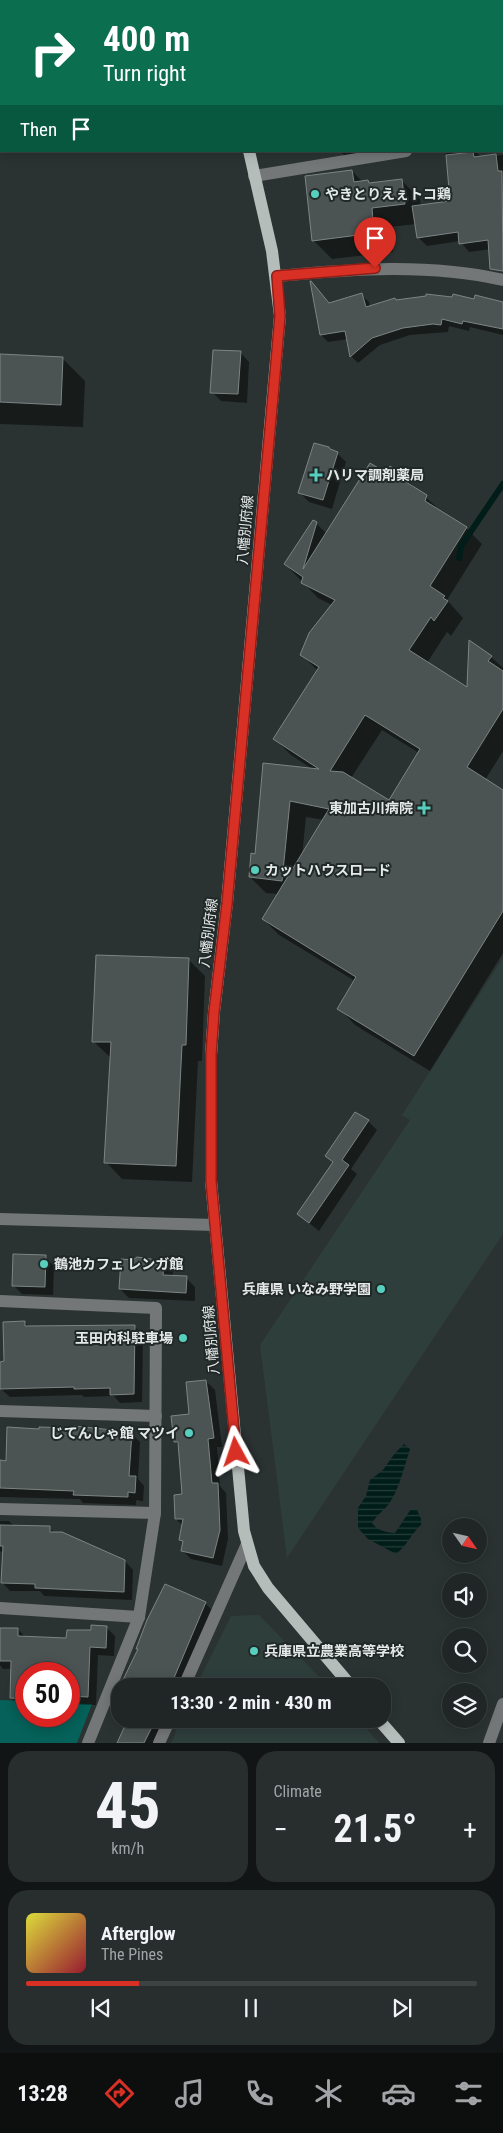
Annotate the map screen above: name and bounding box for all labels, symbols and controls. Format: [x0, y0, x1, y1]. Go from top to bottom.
text: 400 m [103, 19, 190, 60]
icon: right [20, 20, 85, 85]
text: Turn right [103, 61, 186, 86]
icon: arrive [67, 115, 95, 143]
text: Then [20, 118, 57, 141]
place label: やきとりえぇトコ鶏 [325, 186, 451, 202]
marker: やきとりえぇトコ鶏 [309, 188, 321, 200]
pin [354, 217, 396, 268]
icon: arrive [361, 224, 389, 252]
place label: ハリマ調剤薬局 [326, 467, 424, 483]
marker: ハリマ調剤薬局 [310, 469, 322, 481]
street label: 八幡別府線 [234, 494, 256, 566]
place label: 東加古川病院 [329, 800, 413, 816]
marker: 東加古川病院 [417, 801, 431, 815]
place label: カットハウスロード [265, 862, 391, 878]
marker: カットハウスロード [249, 864, 261, 876]
street label: 八幡別府線 [196, 897, 220, 969]
place label: 鶴池カフェ レンガ館 [54, 1256, 183, 1272]
marker: 鶴池カフェ レンガ館 [38, 1258, 50, 1270]
place label: 兵庫県 いなみ野学園 [242, 1281, 371, 1297]
marker: 兵庫県 いなみ野学園 [375, 1283, 387, 1295]
street label: 八幡別府線 [200, 1304, 222, 1376]
place label: 玉田内科駐車場 [75, 1330, 173, 1346]
marker: 玉田内科駐車場 [177, 1332, 189, 1344]
place label: じてんしゃ館 マツイ [50, 1425, 179, 1441]
position arrow [209, 1425, 261, 1477]
marker: じてんしゃ館 マツイ [183, 1427, 195, 1439]
north arrow [442, 1518, 488, 1562]
map controls [442, 1518, 487, 1728]
button: sound [442, 1573, 487, 1618]
button: search [442, 1628, 487, 1673]
place label: 兵庫県立農業高等学校 [264, 1643, 404, 1659]
marker: 兵庫県立農業高等学校 [248, 1645, 260, 1657]
speed limit sign: 50 [15, 1662, 80, 1727]
button: layers [442, 1683, 487, 1728]
text: 13:30 · 2 min · 430 m [170, 1691, 332, 1714]
text: 45 [95, 1768, 161, 1844]
text: Climate [274, 1782, 322, 1801]
text: 21.5° [334, 1807, 417, 1851]
text: − [274, 1813, 288, 1846]
text: + [463, 1813, 477, 1846]
text: km/h [111, 1839, 144, 1858]
text: Afterglow [101, 1922, 175, 1945]
text: The Pines [101, 1945, 163, 1964]
icon: previous [87, 1994, 115, 2022]
icon: pause [237, 1994, 265, 2022]
icon: next [388, 1994, 416, 2022]
icon: directions [102, 2076, 137, 2111]
icon: music [172, 2076, 207, 2111]
icon: phone [242, 2076, 277, 2111]
icon: climate [311, 2076, 346, 2111]
icon: car [381, 2076, 416, 2111]
icon: filters [451, 2076, 486, 2111]
text: 13:28 [17, 2081, 68, 2106]

